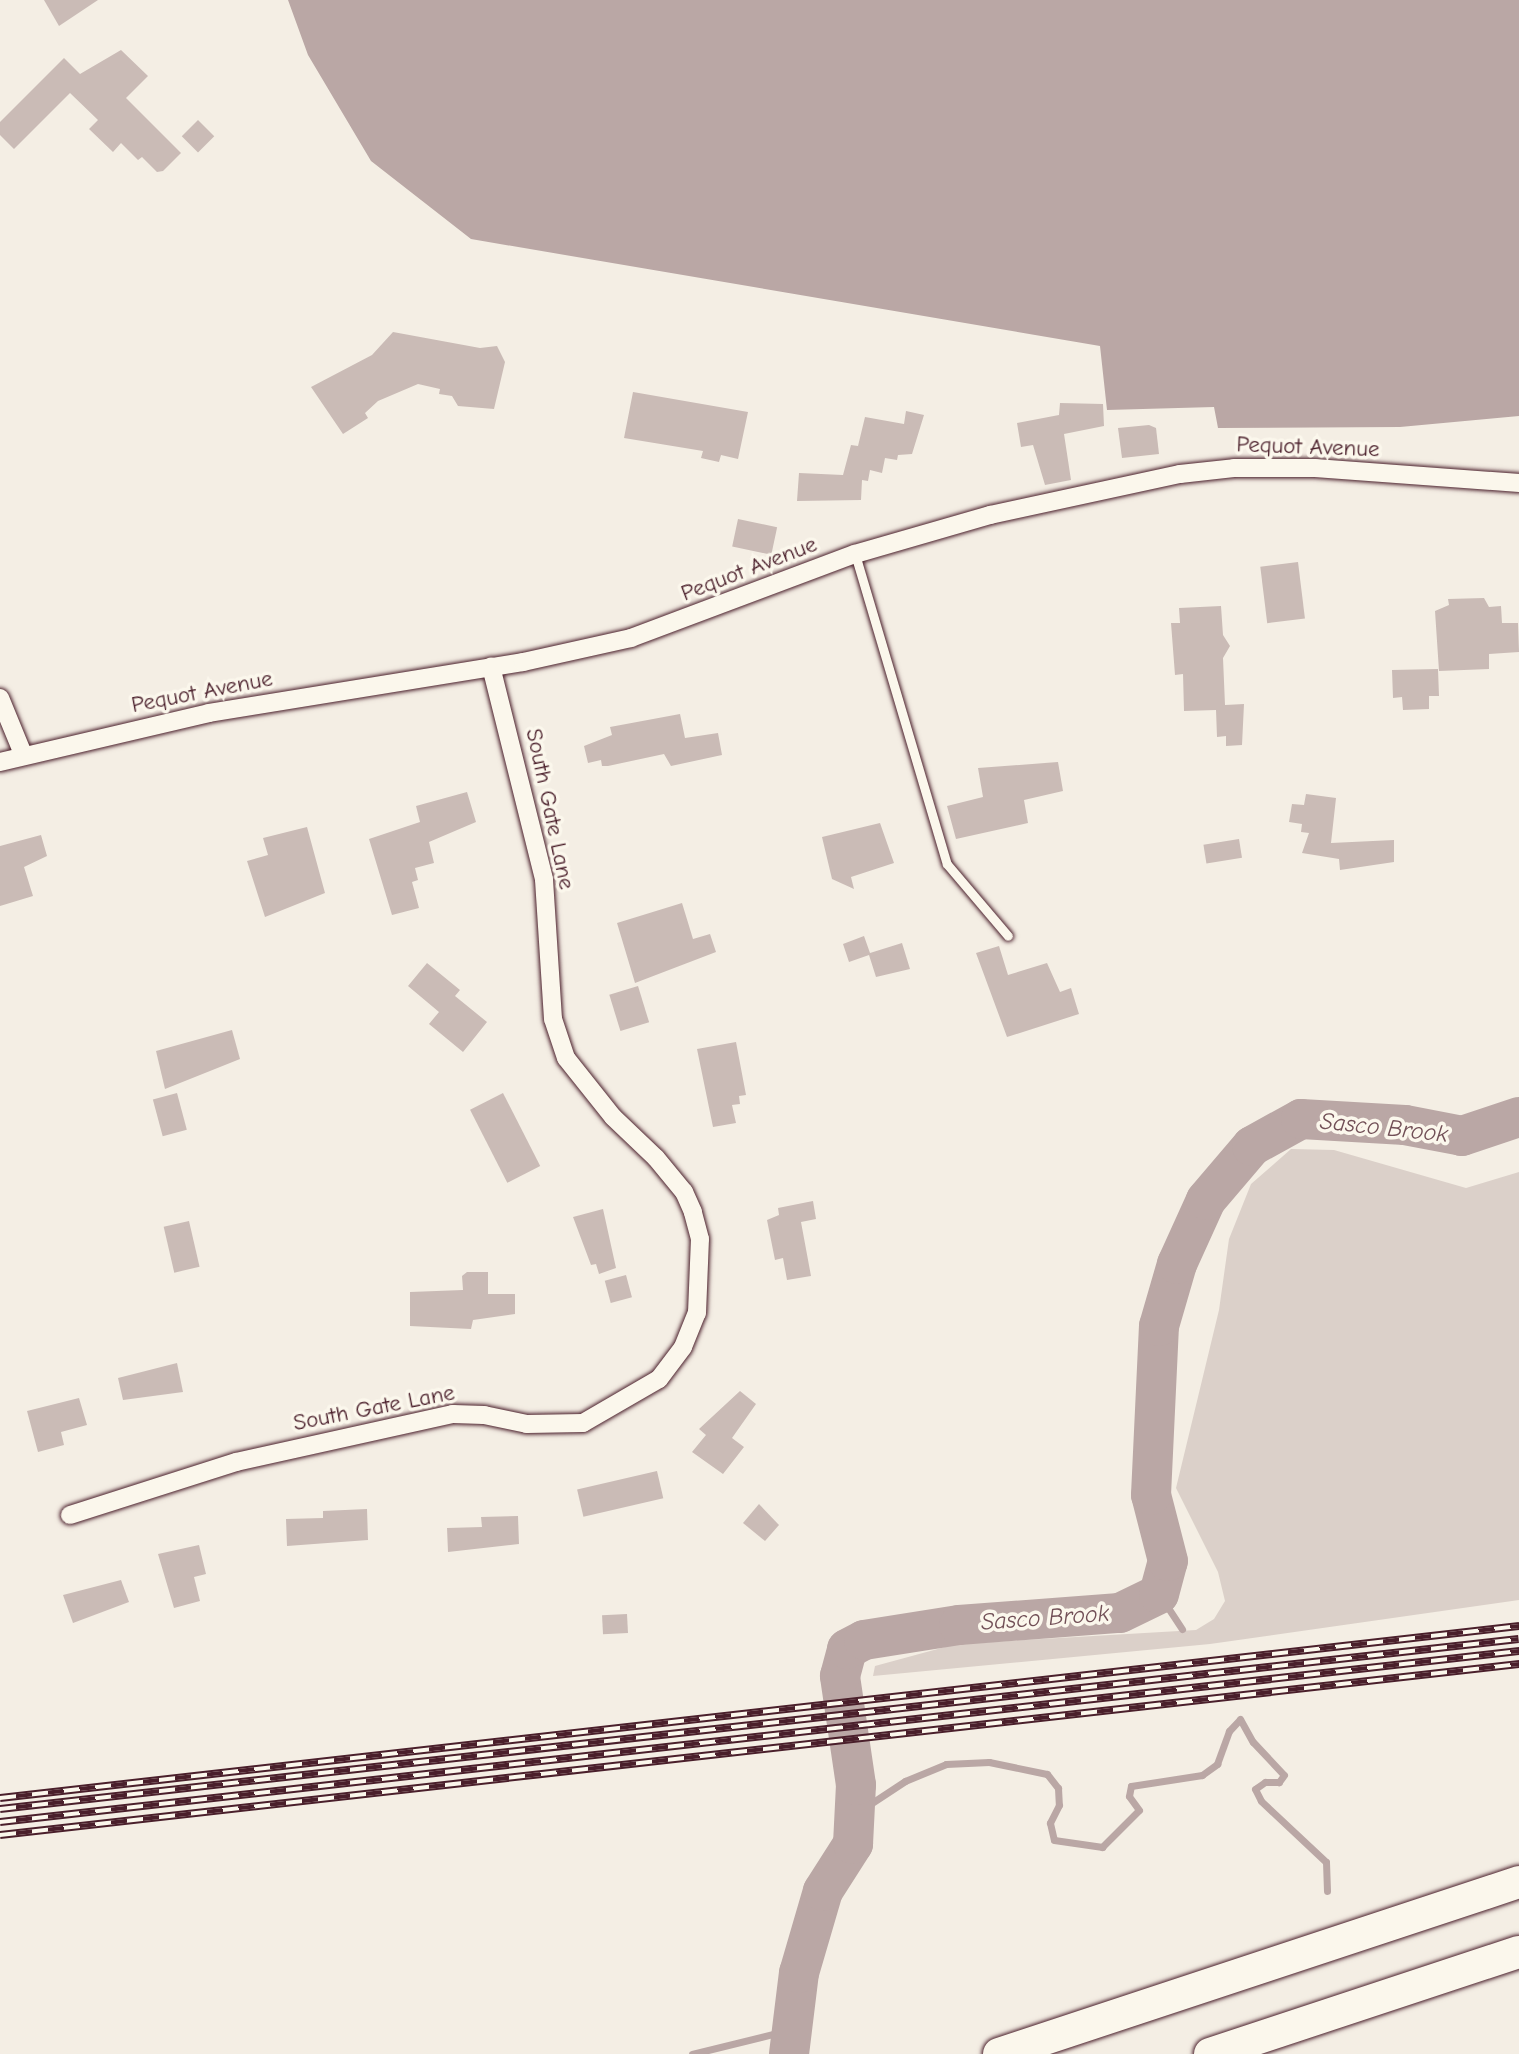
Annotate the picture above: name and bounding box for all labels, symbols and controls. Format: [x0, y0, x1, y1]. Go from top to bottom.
street label: Pequot Avenue [1236, 431, 1380, 463]
street label: Pequot Avenue [677, 530, 821, 608]
street label: Pequot Avenue [129, 665, 275, 719]
street label: South Gate Lane [519, 726, 581, 892]
water label: Sasco Brook [1319, 1107, 1449, 1149]
street label: South Gate Lane [291, 1379, 457, 1437]
water label: Sasco Brook [980, 1599, 1110, 1637]

